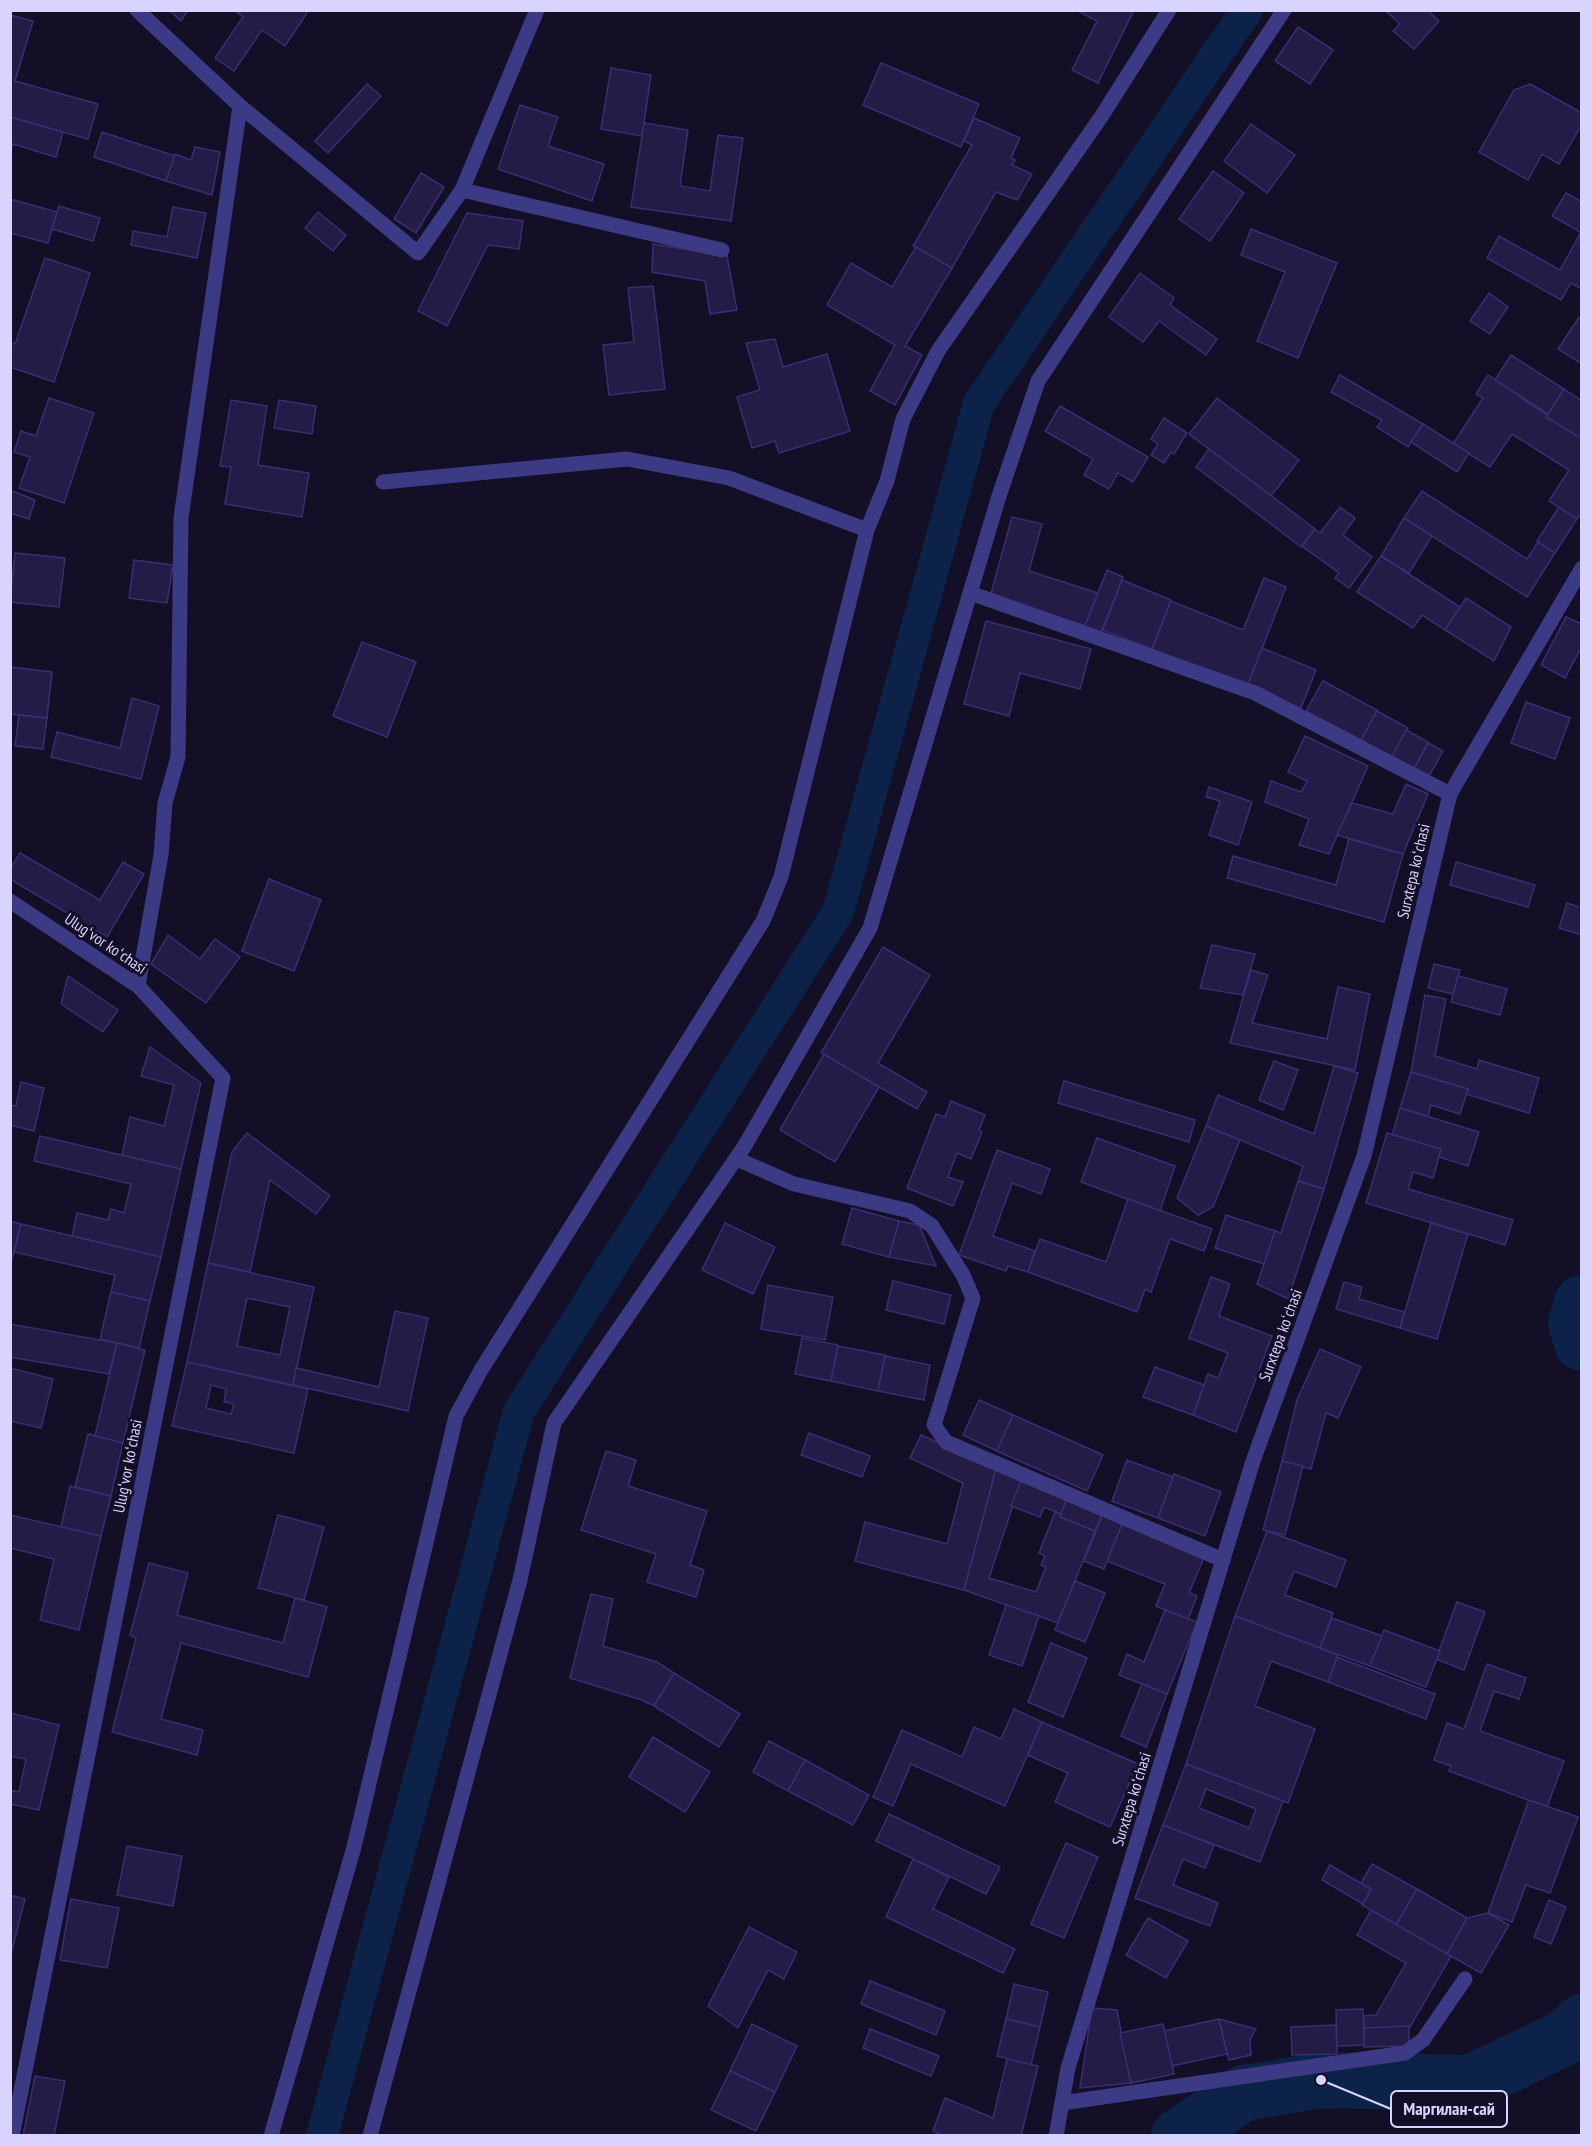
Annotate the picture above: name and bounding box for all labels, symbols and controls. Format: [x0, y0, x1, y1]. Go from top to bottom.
street label: Surxtepa koʻchasi [1392, 822, 1434, 920]
street label: Ulugʻvor koʻchasi [61, 908, 151, 978]
street label: Surxtepa koʻchasi [1254, 1286, 1306, 1384]
street label: Ulugʻvor koʻchasi [108, 1418, 146, 1514]
street label: Surxtepa koʻchasi [1107, 1750, 1155, 1848]
callout: Маргилан-сай [1391, 2091, 1507, 2127]
text: Маргилан-сай [1403, 2097, 1495, 2120]

